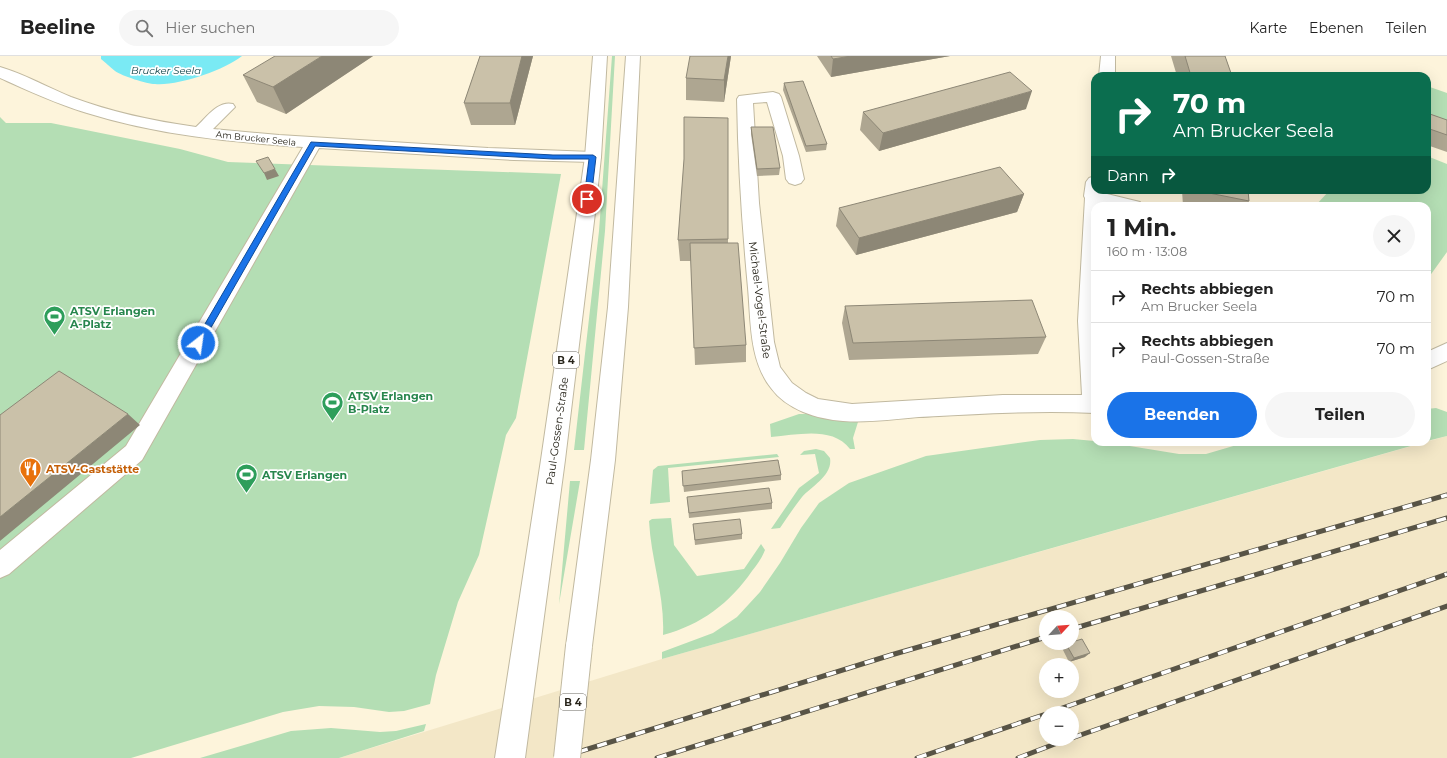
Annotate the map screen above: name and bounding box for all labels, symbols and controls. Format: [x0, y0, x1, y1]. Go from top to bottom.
search box [119, 10, 399, 46]
text: Beeline [20, 16, 95, 39]
icon: search [133, 17, 155, 39]
text: Hier suchen [165, 18, 255, 37]
text: Karte [1249, 19, 1287, 37]
text: Ebenen [1309, 19, 1364, 37]
text: Teilen [1386, 19, 1427, 37]
water label: Brucker Seela [131, 64, 201, 77]
text: 70 m [1173, 86, 1246, 120]
icon: right [1107, 88, 1159, 140]
text: Am Brucker Seela [1173, 120, 1334, 142]
street label: Am Brucker Seela [215, 128, 297, 148]
icon: right [1157, 164, 1179, 186]
text: Dann [1107, 166, 1149, 185]
pin [570, 182, 604, 216]
icon: arrive [576, 188, 598, 210]
text: 1 Min. [1107, 213, 1176, 242]
button: close [1373, 215, 1415, 257]
street label: Michael-Vogel-Straße [746, 241, 774, 360]
text: 160 m · 13:08 [1107, 243, 1187, 259]
text: Rechts abbiegen [1141, 279, 1274, 298]
icon: right [1107, 286, 1129, 308]
text: 70 m [1377, 287, 1415, 306]
text: Am Brucker Seela [1141, 298, 1257, 314]
sports icon: ATSV Erlangen A-Platz [41, 304, 67, 337]
place label: ATSV Erlangen A-Platz [69, 304, 155, 331]
position arrow [177, 322, 219, 364]
text: Rechts abbiegen [1141, 331, 1274, 350]
icon: right [1107, 338, 1129, 360]
text: 70 m [1377, 339, 1415, 358]
text: Paul-Gossen-Straße [1141, 350, 1270, 366]
road number: B 4 [553, 352, 579, 368]
street label: Paul-Gossen-Straße [542, 376, 572, 486]
sports icon: ATSV Erlangen B-Platz [320, 389, 346, 422]
place label: ATSV Erlangen B-Platz [347, 389, 433, 416]
button: Beenden [1107, 392, 1257, 438]
button: Teilen [1265, 392, 1415, 438]
restaurant icon: ATSV-Gaststätte [18, 456, 44, 489]
place label: ATSV-Gaststätte [45, 462, 139, 476]
sports icon: ATSV Erlangen [233, 462, 259, 495]
place label: ATSV Erlangen [261, 468, 347, 482]
north arrow [1039, 610, 1079, 650]
map controls [1039, 610, 1079, 746]
button: + [1039, 658, 1079, 698]
road number: B 4 [560, 694, 586, 710]
button: − [1039, 706, 1079, 746]

